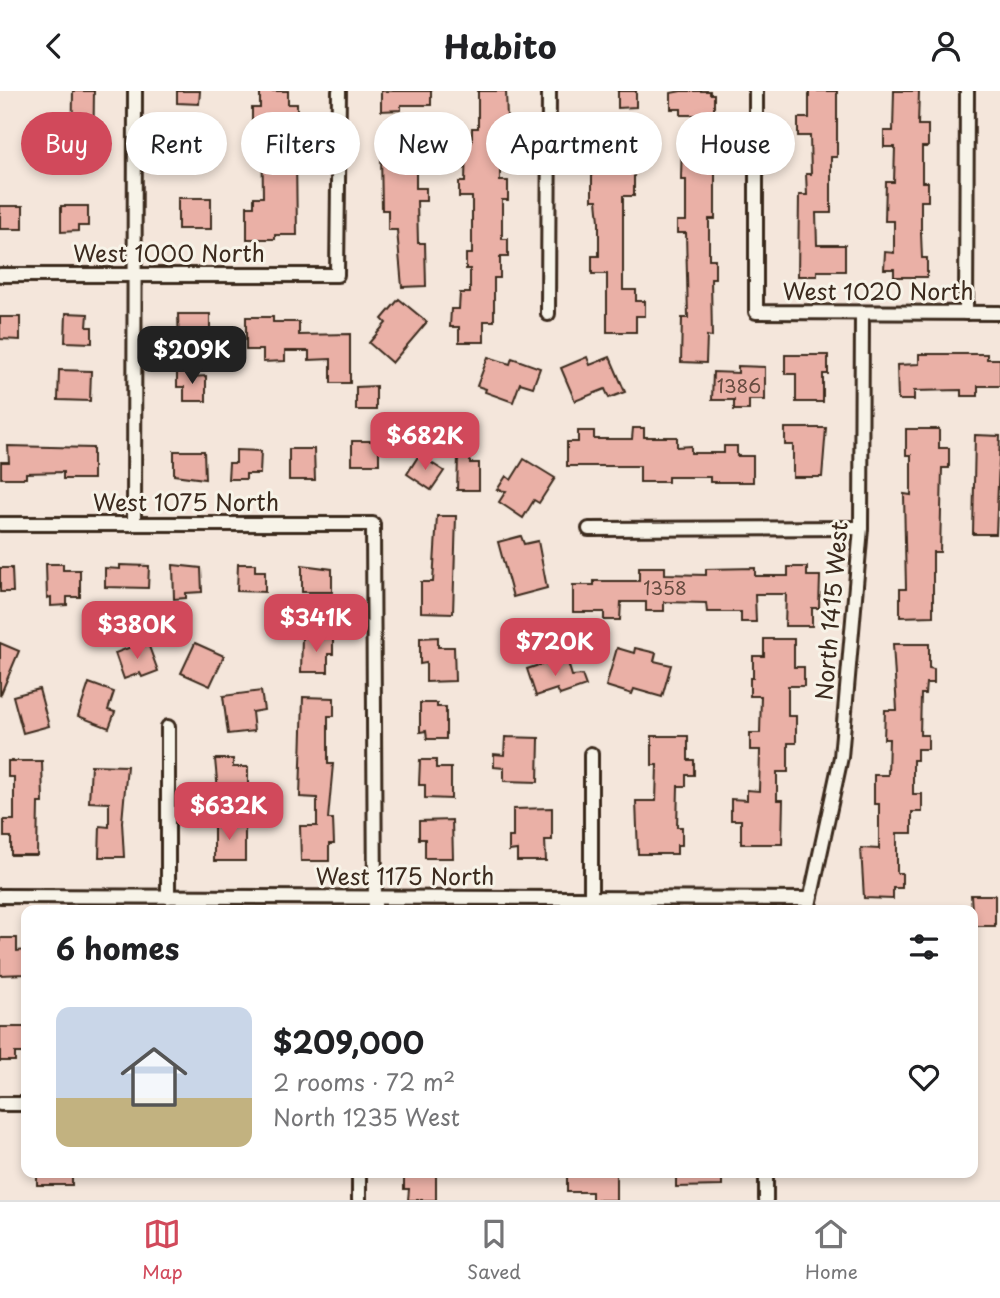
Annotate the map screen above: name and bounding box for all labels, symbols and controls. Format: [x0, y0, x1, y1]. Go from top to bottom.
text: Habito [444, 22, 556, 70]
icon: back [35, 27, 73, 65]
icon: person [927, 27, 965, 65]
chip: Buy [21, 112, 112, 175]
chip: Rent [126, 112, 227, 175]
chip: Filters [241, 112, 360, 175]
chip: New [374, 112, 472, 175]
chip: Apartment [486, 112, 662, 175]
chip: House [676, 112, 795, 175]
street label: West 1000 North [73, 235, 265, 270]
street label: West 1020 North [782, 273, 974, 308]
pin: $209K [143, 327, 241, 386]
text: $209K [153, 331, 231, 366]
house number: 1386 [717, 371, 761, 399]
pin: $682K [376, 413, 474, 472]
text: $682K [386, 417, 464, 452]
street label: West 1075 North [93, 484, 279, 519]
street label: North 1415 West [805, 520, 856, 702]
house number: 1358 [643, 573, 687, 601]
pin: $341K [267, 595, 365, 654]
text: $341K [280, 599, 352, 634]
pin: $380K [88, 601, 186, 661]
text: $380K [98, 606, 176, 641]
pin: $720K [506, 619, 604, 678]
text: $720K [516, 623, 594, 658]
pin: $632K [180, 783, 278, 842]
text: $632K [190, 787, 268, 822]
street label: West 1175 North [315, 858, 495, 893]
text: 6 homes [56, 925, 179, 970]
icon: filters [905, 928, 943, 966]
text: $209,000 [273, 1019, 424, 1064]
icon: home [112, 1035, 196, 1119]
icon: heart [905, 1058, 943, 1096]
text: 2 rooms · 72 m² [273, 1064, 455, 1099]
text: North 1235 West [273, 1099, 460, 1134]
tab: Map [142, 1215, 183, 1285]
tab: Saved [467, 1215, 521, 1285]
tab: Home [805, 1215, 858, 1285]

